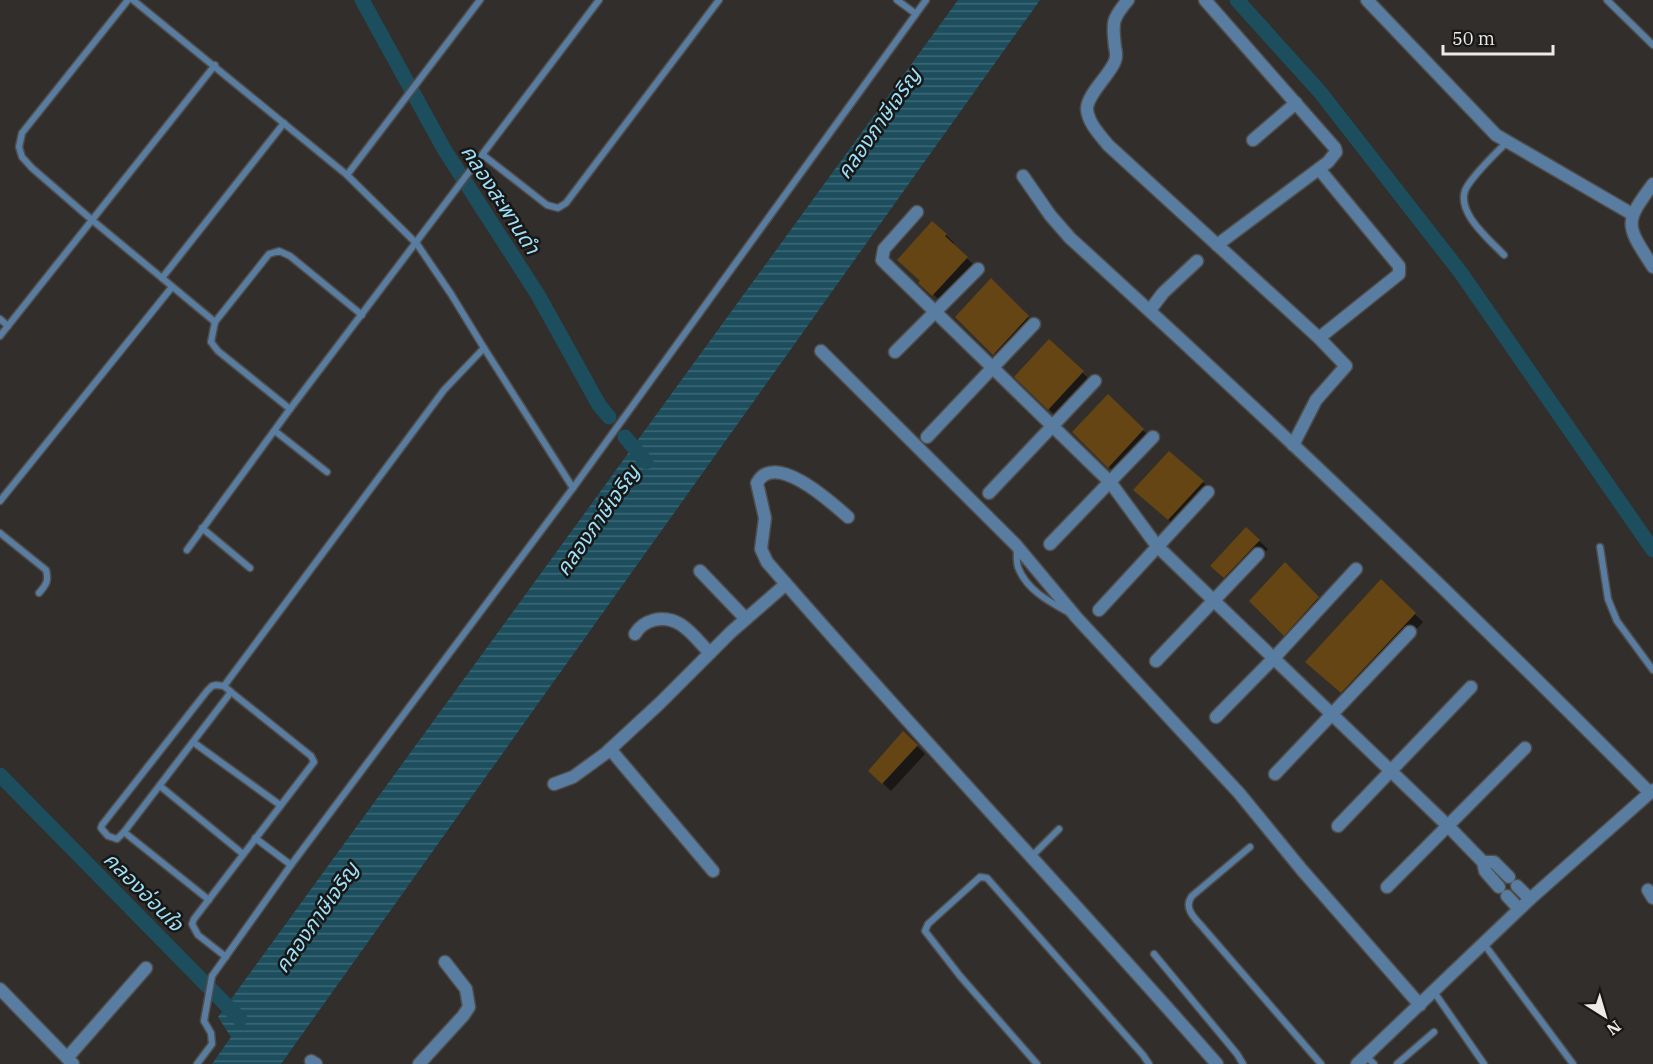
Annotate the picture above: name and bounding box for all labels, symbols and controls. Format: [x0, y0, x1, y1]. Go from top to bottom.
scale bar [1443, 18, 1552, 56]
text: 50 m [1452, 27, 1495, 50]
water label: คลองภาษีเจริญ [830, 61, 928, 184]
water label: คลองสะพานดำ [455, 139, 548, 260]
water label: คลองภาษีเจริญ [549, 458, 647, 581]
water label: คลองอ่อนใจ [98, 845, 190, 937]
water label: คลองภาษีเจริญ [268, 855, 366, 978]
north arrow [1575, 986, 1635, 1046]
text: N [1603, 1016, 1625, 1040]

